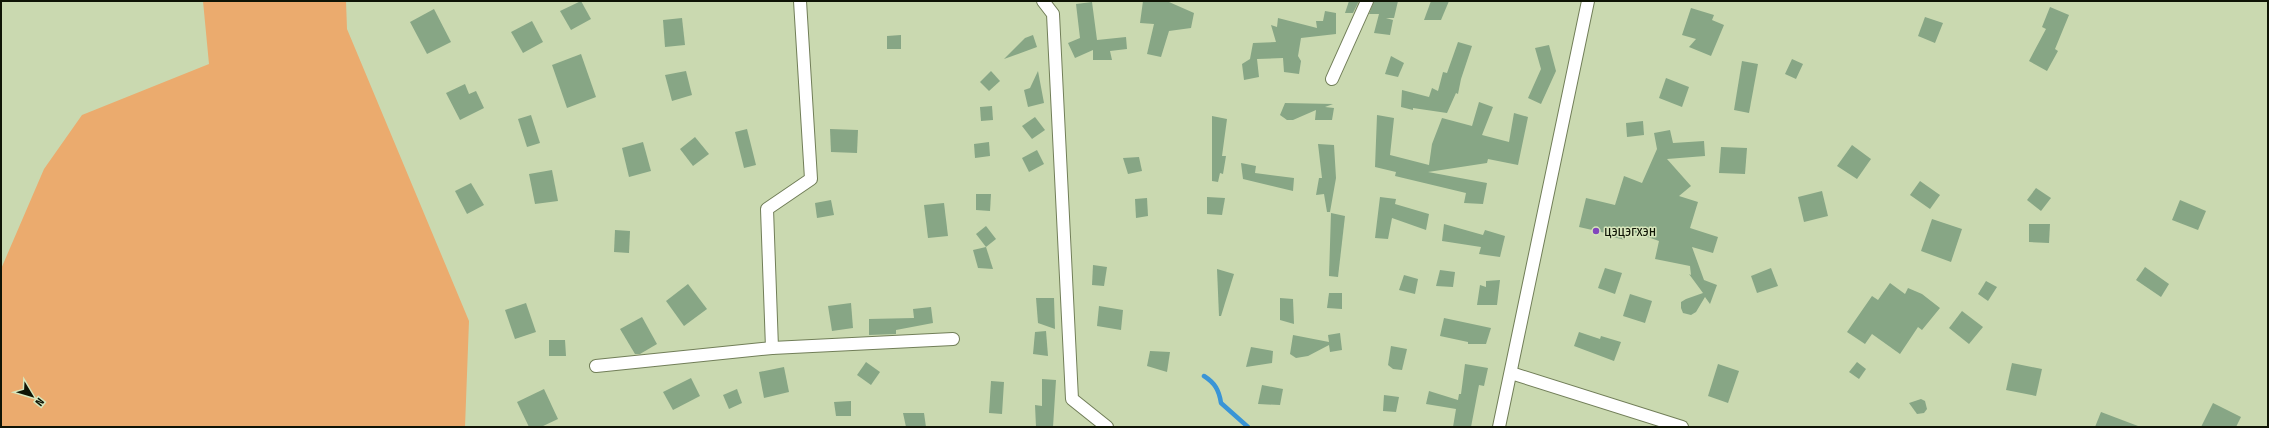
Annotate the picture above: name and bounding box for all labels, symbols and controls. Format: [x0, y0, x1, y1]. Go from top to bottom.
place label: цэцэгхэн [1604, 223, 1656, 240]
marker: цэцэгхэн [1591, 226, 1601, 236]
north arrow [12, 376, 52, 416]
text: N [32, 395, 47, 408]

